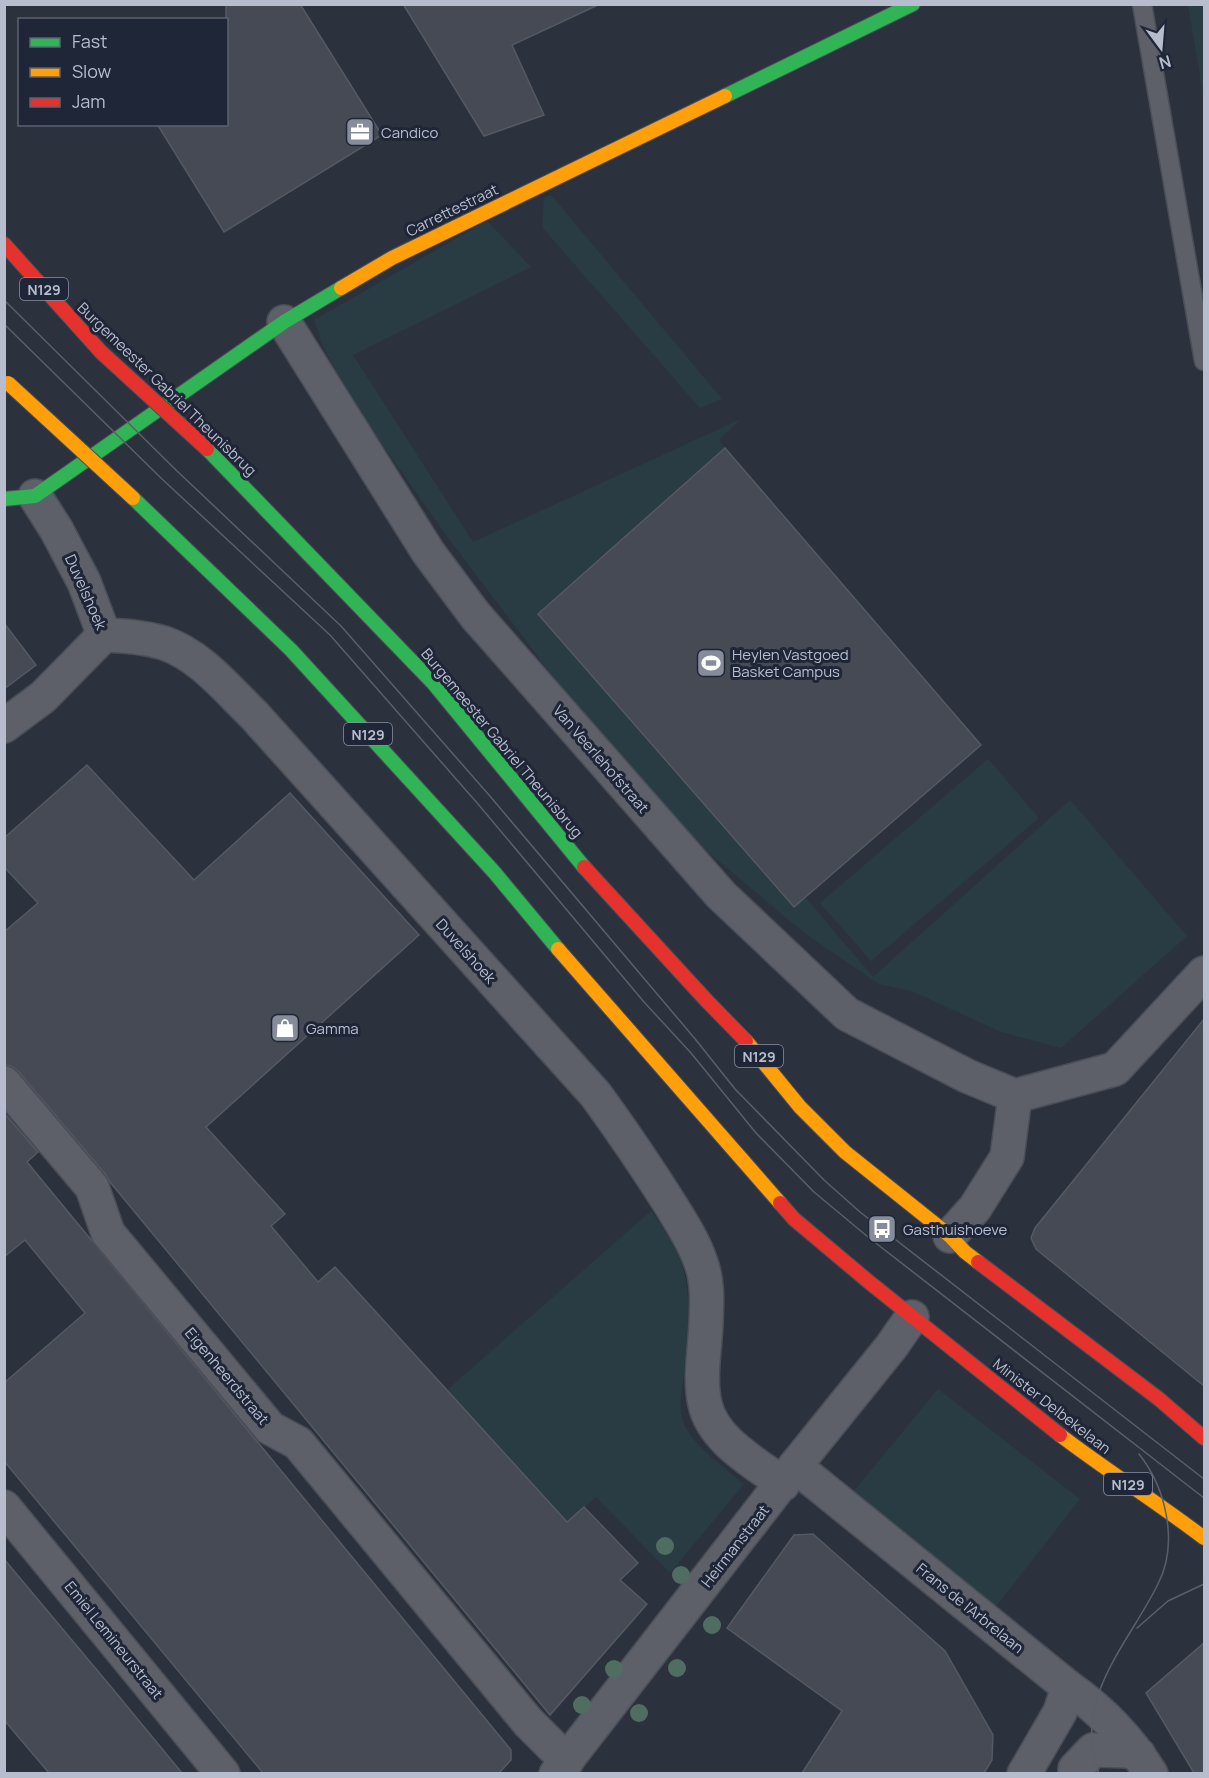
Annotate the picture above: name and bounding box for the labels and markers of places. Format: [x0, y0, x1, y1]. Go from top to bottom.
office icon: Candico [344, 116, 376, 148]
place label: Candico [381, 122, 438, 143]
place label: Heylen Vastgoed Basket Campus [732, 644, 849, 682]
sports icon: Heylen Vastgoed Basket Campus [695, 647, 727, 679]
shop icon: Gamma [269, 1012, 301, 1044]
place label: Gamma [306, 1018, 359, 1039]
bus stop icon: Gasthuishoeve [866, 1213, 898, 1245]
place label: Gasthuishoeve [903, 1219, 1008, 1240]

